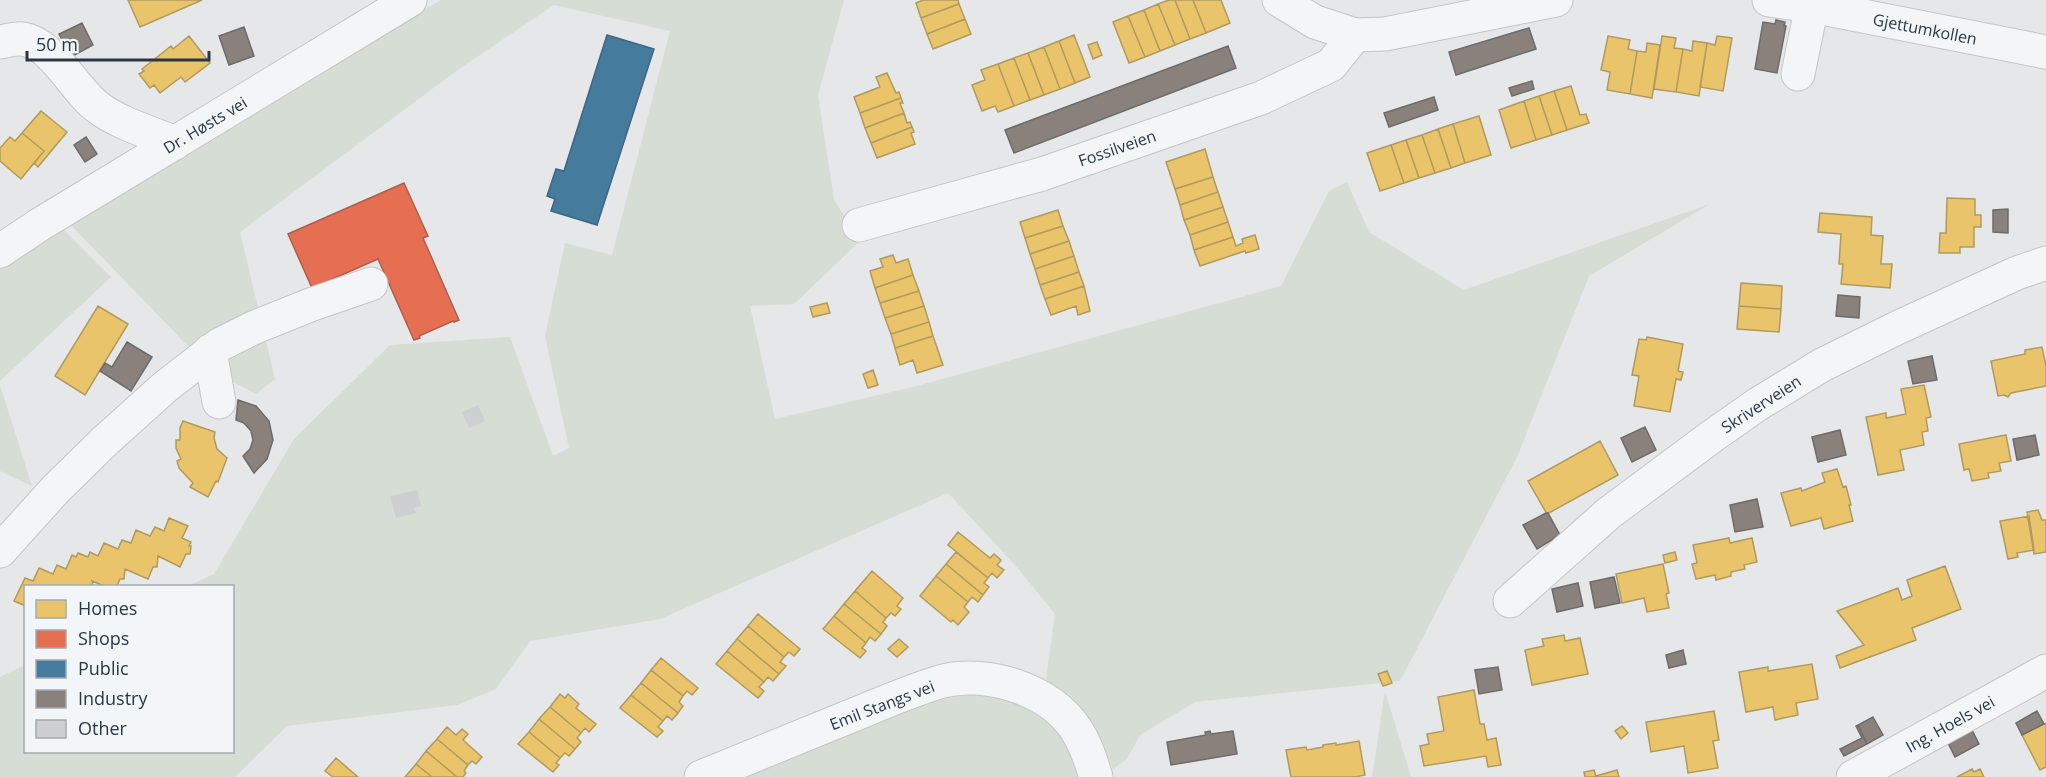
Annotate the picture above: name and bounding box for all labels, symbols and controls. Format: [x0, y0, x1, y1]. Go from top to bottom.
street label: Gjettumkollen [1871, 8, 1979, 50]
scale bar [27, 24, 208, 62]
text: 50 m [36, 32, 78, 56]
street label: Dr. Høsts vei [159, 91, 251, 159]
street label: Fossilveien [1075, 124, 1159, 172]
street label: Skriverveien [1717, 370, 1805, 438]
legend [24, 585, 234, 753]
text: Homes [78, 596, 137, 620]
text: Shops [78, 626, 129, 650]
text: Public [78, 656, 129, 680]
street label: Emil Stangs vei [826, 675, 938, 735]
text: Industry [78, 686, 148, 710]
street label: Ing. Hoels vei [1902, 690, 1998, 758]
text: Other [78, 716, 128, 740]

